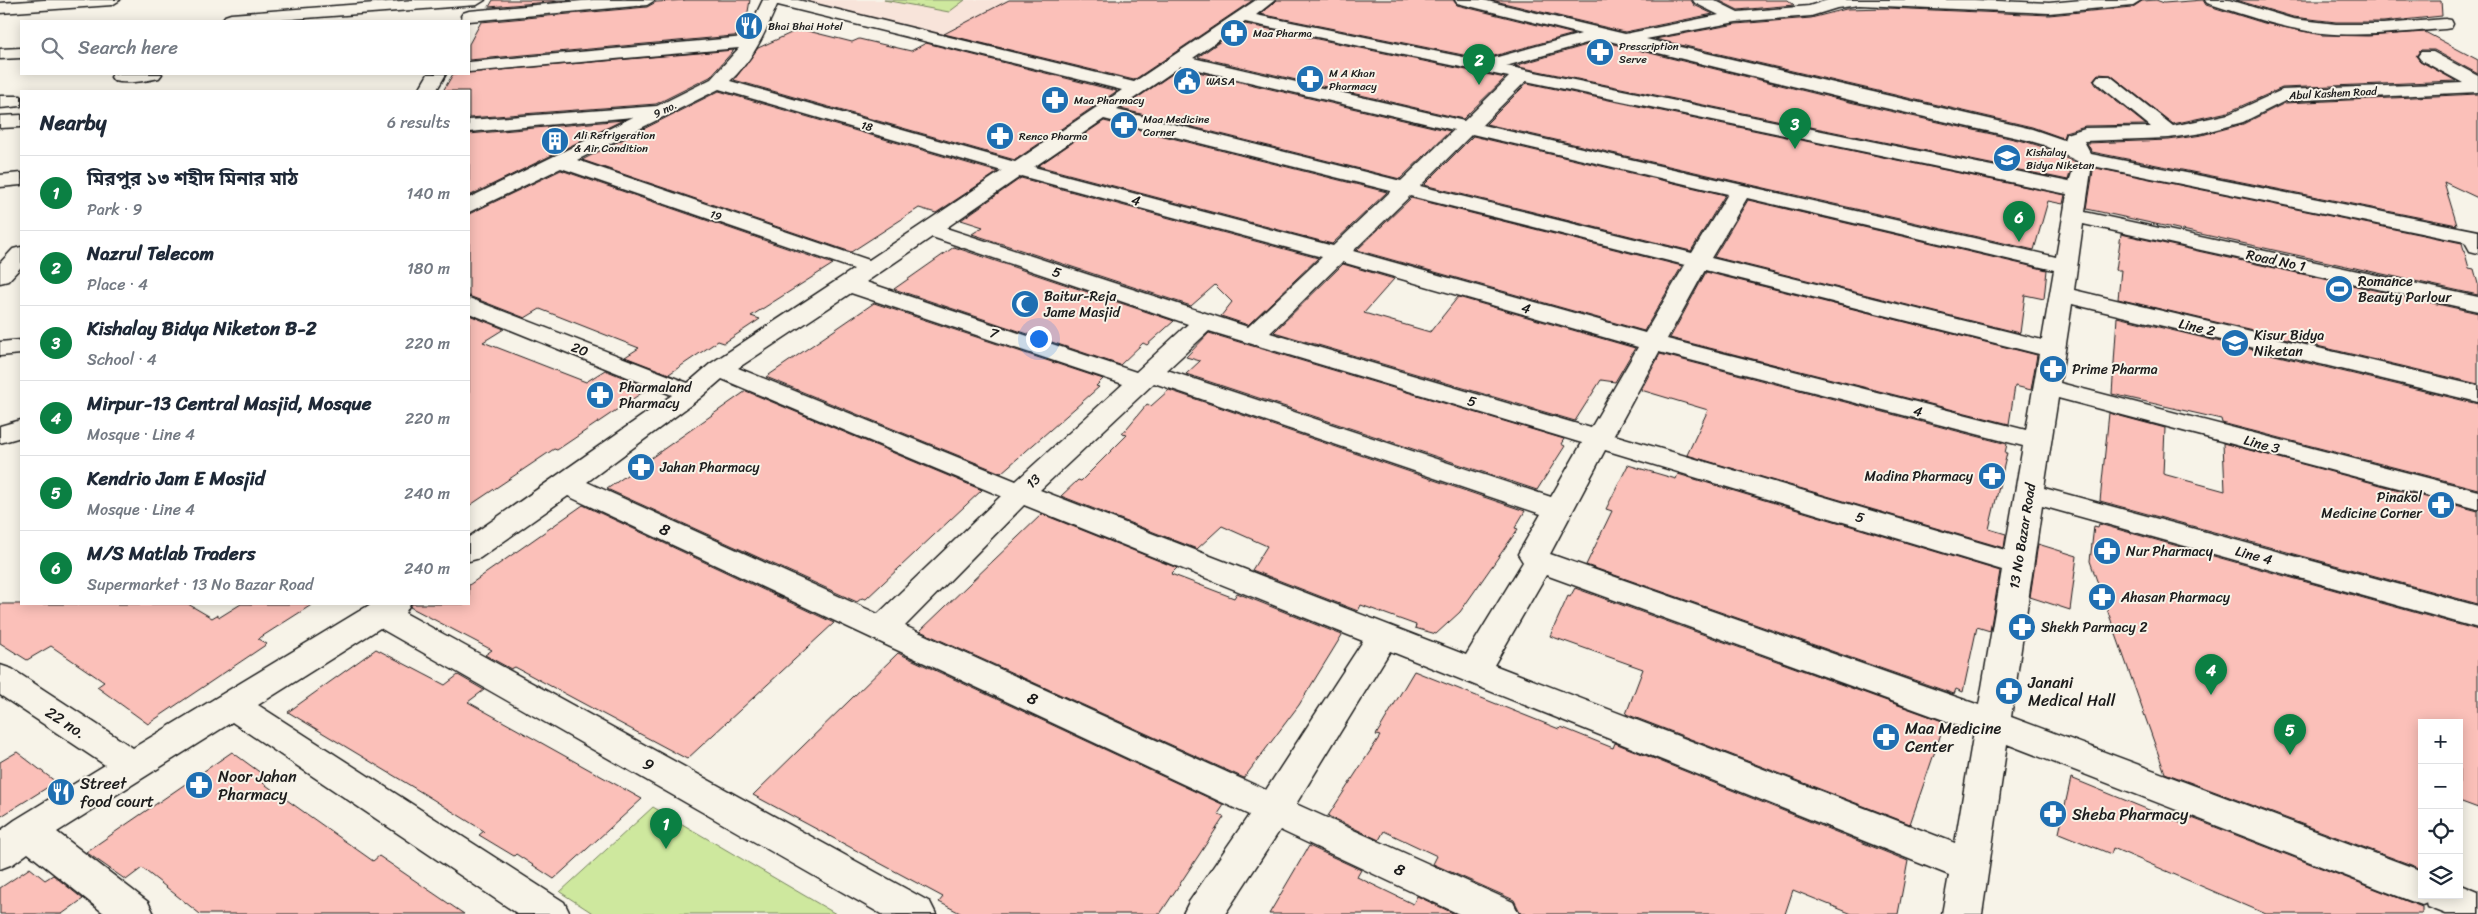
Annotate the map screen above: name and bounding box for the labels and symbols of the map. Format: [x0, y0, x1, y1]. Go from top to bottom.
restaurant icon: Bhai Bhai Hotel [734, 11, 764, 41]
place label: Bhai Bhai Hotel [768, 17, 843, 36]
pharmacy icon: Maa Pharma [1219, 18, 1249, 48]
place label: Maa Pharma [1253, 24, 1313, 43]
pharmacy icon: Prescription Serve [1585, 37, 1615, 67]
place label: Prescription Serve [1619, 37, 1679, 69]
pin: 2 [1463, 44, 1495, 85]
pharmacy icon: M A Khan Pharmacy [1295, 64, 1325, 94]
place label: M A Khan Pharmacy [1329, 64, 1377, 96]
public building icon: WASA [1172, 66, 1202, 96]
place label: WASA [1206, 72, 1235, 91]
street label: Abul Kashem Road [2288, 82, 2379, 105]
pharmacy icon: Maa Pharmacy [1040, 85, 1070, 115]
place label: Maa Pharmacy [1074, 91, 1145, 110]
street label: 9 no. [650, 96, 680, 123]
pin: 3 [1779, 108, 1811, 149]
pharmacy icon: Maa Medicine Corner [1109, 110, 1139, 140]
place label: Maa Medicine Corner [1143, 110, 1210, 142]
street label: 18 [859, 116, 875, 137]
pharmacy icon: Renco Pharma [985, 121, 1015, 151]
building icon: Ali Refrigeration & Air Condition [540, 126, 570, 156]
place label: Ali Refrigeration & Air Condition [573, 126, 655, 158]
place label: Renco Pharma [1019, 127, 1088, 146]
school or university icon: Kishalay Bidya Niketan [1992, 143, 2022, 173]
place label: Kishalay Bidya Niketan [2026, 143, 2094, 175]
street label: 4 [1128, 187, 1144, 214]
pin: 6 [2003, 201, 2035, 242]
street label: 19 [707, 205, 725, 226]
street label: Road No 1 [2244, 242, 2308, 279]
street label: 5 [1049, 259, 1065, 286]
place label: Romance Beauty Parlour [2358, 269, 2452, 310]
sports icon: Romance Beauty Parlour [2324, 274, 2354, 304]
place label: Baitur-Reja Jame Masjid [1043, 284, 1122, 325]
mosque icon: Baitur-Reja Jame Masjid [1010, 289, 1040, 319]
street label: 4 [1518, 295, 1534, 322]
street label: Line 2 [2176, 311, 2218, 344]
street label: 7 [986, 320, 1002, 347]
place label: Kisur Bidya Niketan [2254, 323, 2324, 364]
your location [1026, 326, 1052, 352]
school or university icon: Kisur Bidya Niketan [2220, 328, 2250, 358]
street label: 20 [567, 335, 592, 364]
pharmacy icon: Prime Pharma [2038, 354, 2068, 384]
place label: Prime Pharma [2072, 357, 2158, 382]
place label: Pharmaland Pharmacy [619, 375, 693, 416]
pharmacy icon: Pharmaland Pharmacy [585, 380, 615, 410]
street label: 5 [1464, 388, 1480, 415]
street label: 4 [1911, 398, 1925, 425]
street label: Line 3 [2241, 428, 2283, 461]
pharmacy icon: Jahan Pharmacy [626, 452, 656, 482]
place label: Jahan Pharmacy [659, 455, 760, 480]
pharmacy icon: Madina Pharmacy [1977, 461, 2007, 491]
place label: Madina Pharmacy [1864, 464, 1974, 489]
street label: 13 [1020, 467, 1047, 495]
street label: 13 No Bazar Road [2002, 480, 2043, 591]
place label: Pinakol Medicine Corner [2321, 485, 2423, 526]
pharmacy icon: Pinakol Medicine Corner [2426, 490, 2456, 520]
street label: 5 [1852, 504, 1868, 531]
street label: 8 [654, 514, 675, 545]
pharmacy icon: Nur Pharmacy [2092, 536, 2122, 566]
place label: Nur Pharmacy [2126, 539, 2214, 564]
street label: Line 4 [2233, 539, 2275, 572]
pharmacy icon: Ahasan Pharmacy [2087, 582, 2117, 612]
place label: Ahasan Pharmacy [2120, 585, 2231, 610]
pharmacy icon: Shekh Parmacy 2 [2007, 612, 2037, 642]
place label: Shekh Parmacy 2 [2041, 615, 2147, 640]
pin: 4 [2195, 654, 2227, 695]
place label: Janani Medical Hall [2027, 668, 2116, 715]
pharmacy icon: Janani Medical Hall [1994, 676, 2024, 706]
street label: 8 [1022, 683, 1044, 714]
street label: 22 no. [39, 698, 92, 747]
place label: Maa Medicine Center [1905, 714, 2002, 761]
pin: 5 [2274, 714, 2306, 755]
pharmacy icon: Maa Medicine Center [1871, 722, 1901, 752]
street label: 9 [637, 749, 660, 780]
place label: Noor Jahan Pharmacy [218, 762, 297, 809]
place label: Street food court [80, 769, 154, 816]
pharmacy icon: Noor Jahan Pharmacy [184, 770, 214, 800]
restaurant icon: Street food court [46, 777, 76, 807]
pharmacy icon: Sheba Pharmacy [2038, 799, 2068, 829]
place label: Sheba Pharmacy [2072, 800, 2189, 829]
pin: 1 [650, 808, 682, 849]
street label: 8 [1389, 854, 1411, 885]

